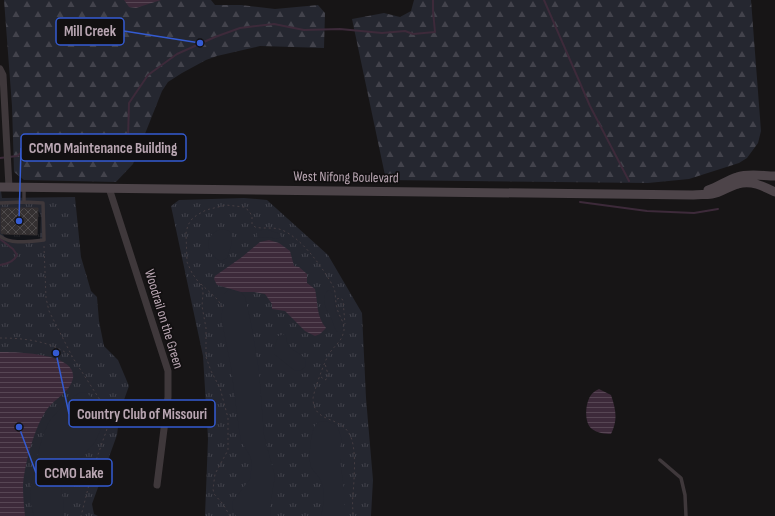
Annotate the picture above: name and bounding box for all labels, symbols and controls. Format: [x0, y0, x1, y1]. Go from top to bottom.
callout: Mill Creek [56, 18, 124, 45]
text: Mill Creek [64, 22, 117, 41]
callout: CCMO Maintenance Building [21, 134, 186, 161]
text: CCMO Maintenance Building [29, 139, 178, 158]
street label: West Nifong Boulevard [293, 168, 399, 186]
street label: Woodrail on the Green [141, 267, 187, 371]
callout: Country Club of Missouri [69, 400, 215, 427]
text: Country Club of Missouri [77, 405, 207, 424]
callout: CCMO Lake [36, 459, 112, 486]
text: CCMO Lake [44, 464, 104, 483]

